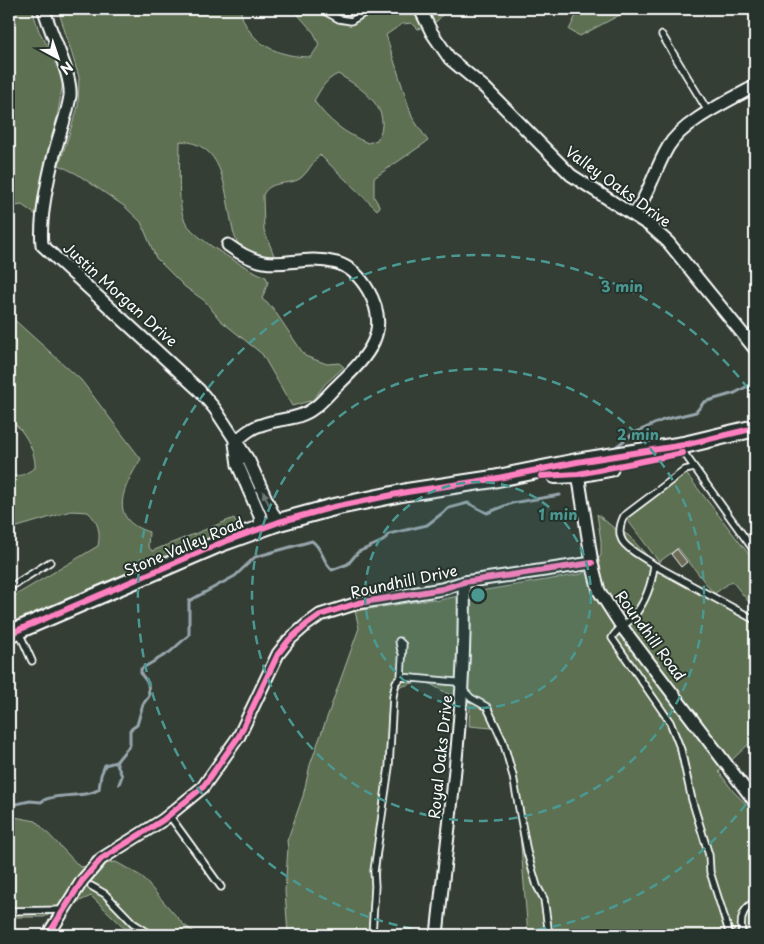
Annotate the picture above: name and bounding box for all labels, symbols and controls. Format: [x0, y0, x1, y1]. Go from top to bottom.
north arrow [32, 32, 82, 82]
text: N [56, 57, 78, 80]
street label: Valley Oaks Drive [561, 139, 677, 232]
street label: Justin Morgan Drive [59, 236, 183, 352]
text: 3 min [601, 274, 643, 297]
text: 2 min [617, 422, 659, 445]
one-way arrow [261, 491, 269, 505]
text: 1 min [539, 502, 577, 525]
street label: Stone Valley Road [120, 510, 247, 581]
street label: Roundhill Drive [348, 558, 459, 603]
street label: Roundhill Road [610, 585, 692, 685]
centre of rings [469, 586, 487, 604]
street label: Royal Oaks Drive [422, 694, 457, 820]

